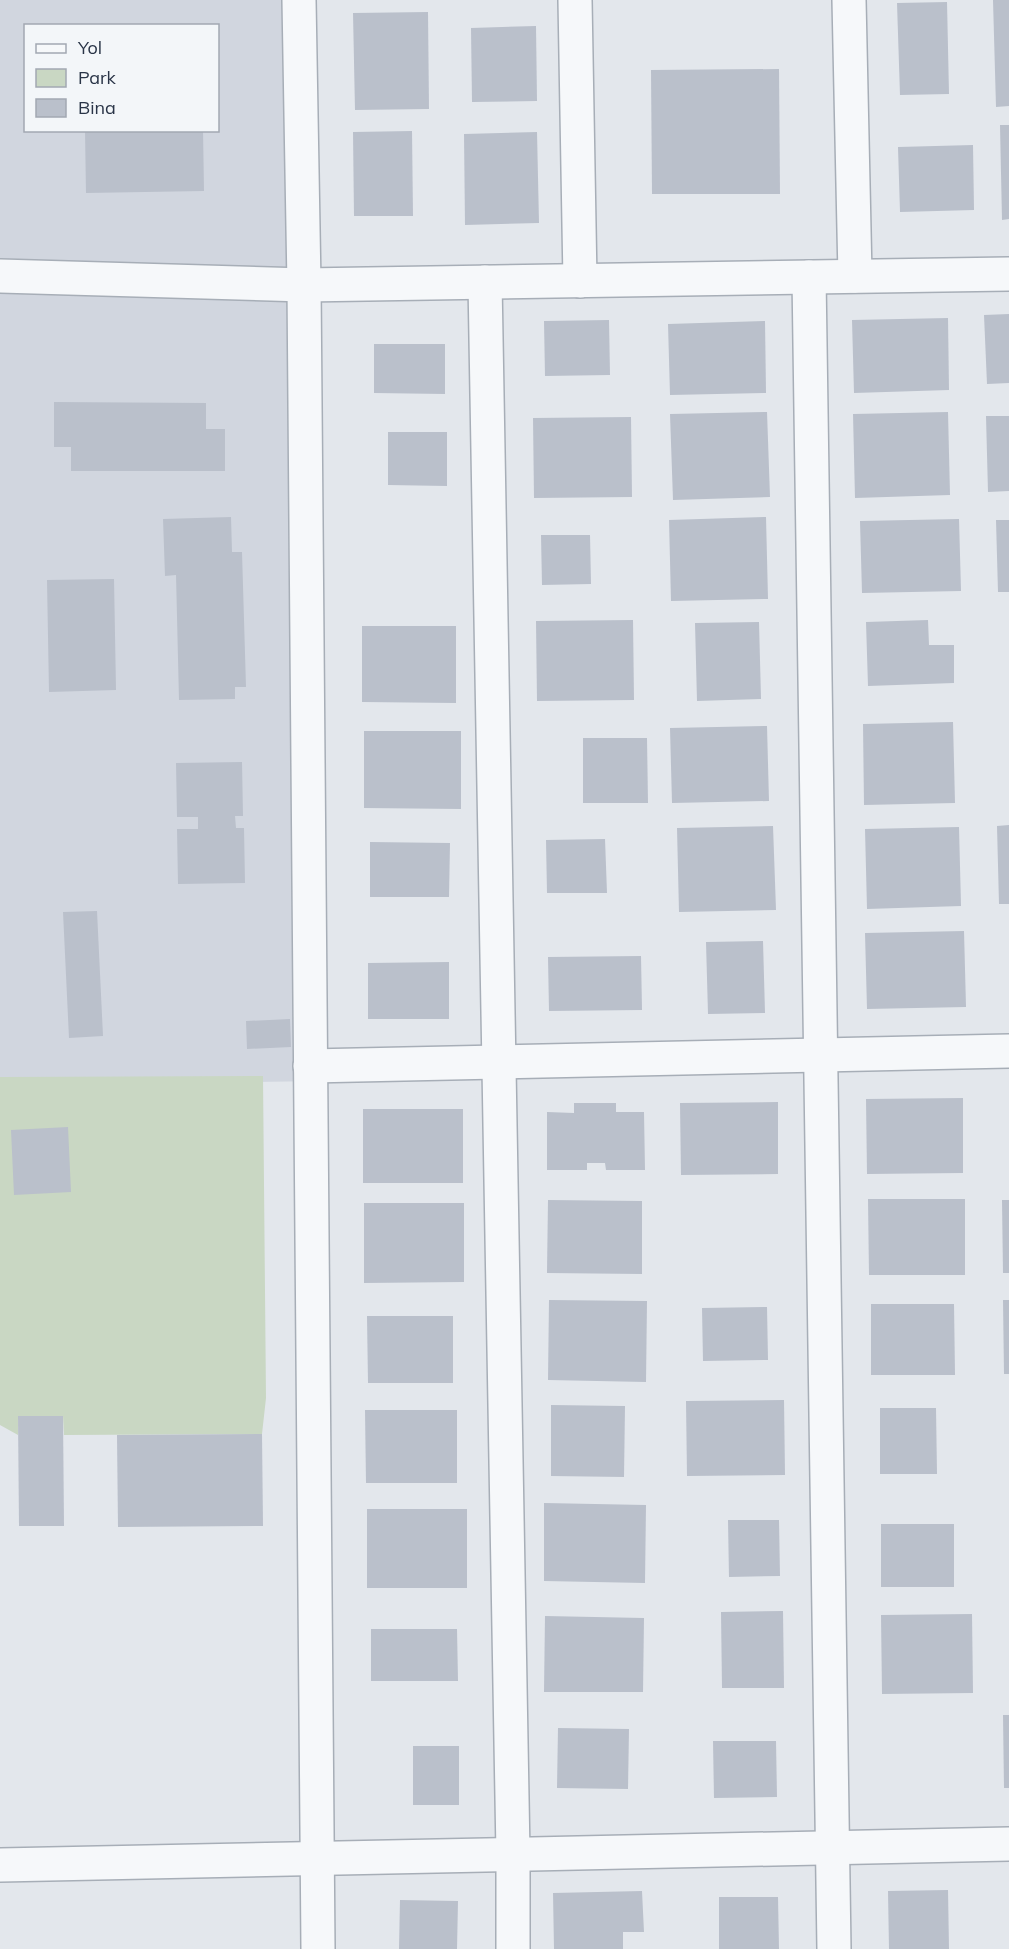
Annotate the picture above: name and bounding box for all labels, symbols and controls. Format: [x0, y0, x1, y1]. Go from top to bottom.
legend [24, 24, 219, 132]
text: Yol [77, 36, 102, 59]
text: Park [78, 66, 117, 89]
text: Bina [78, 96, 116, 119]

